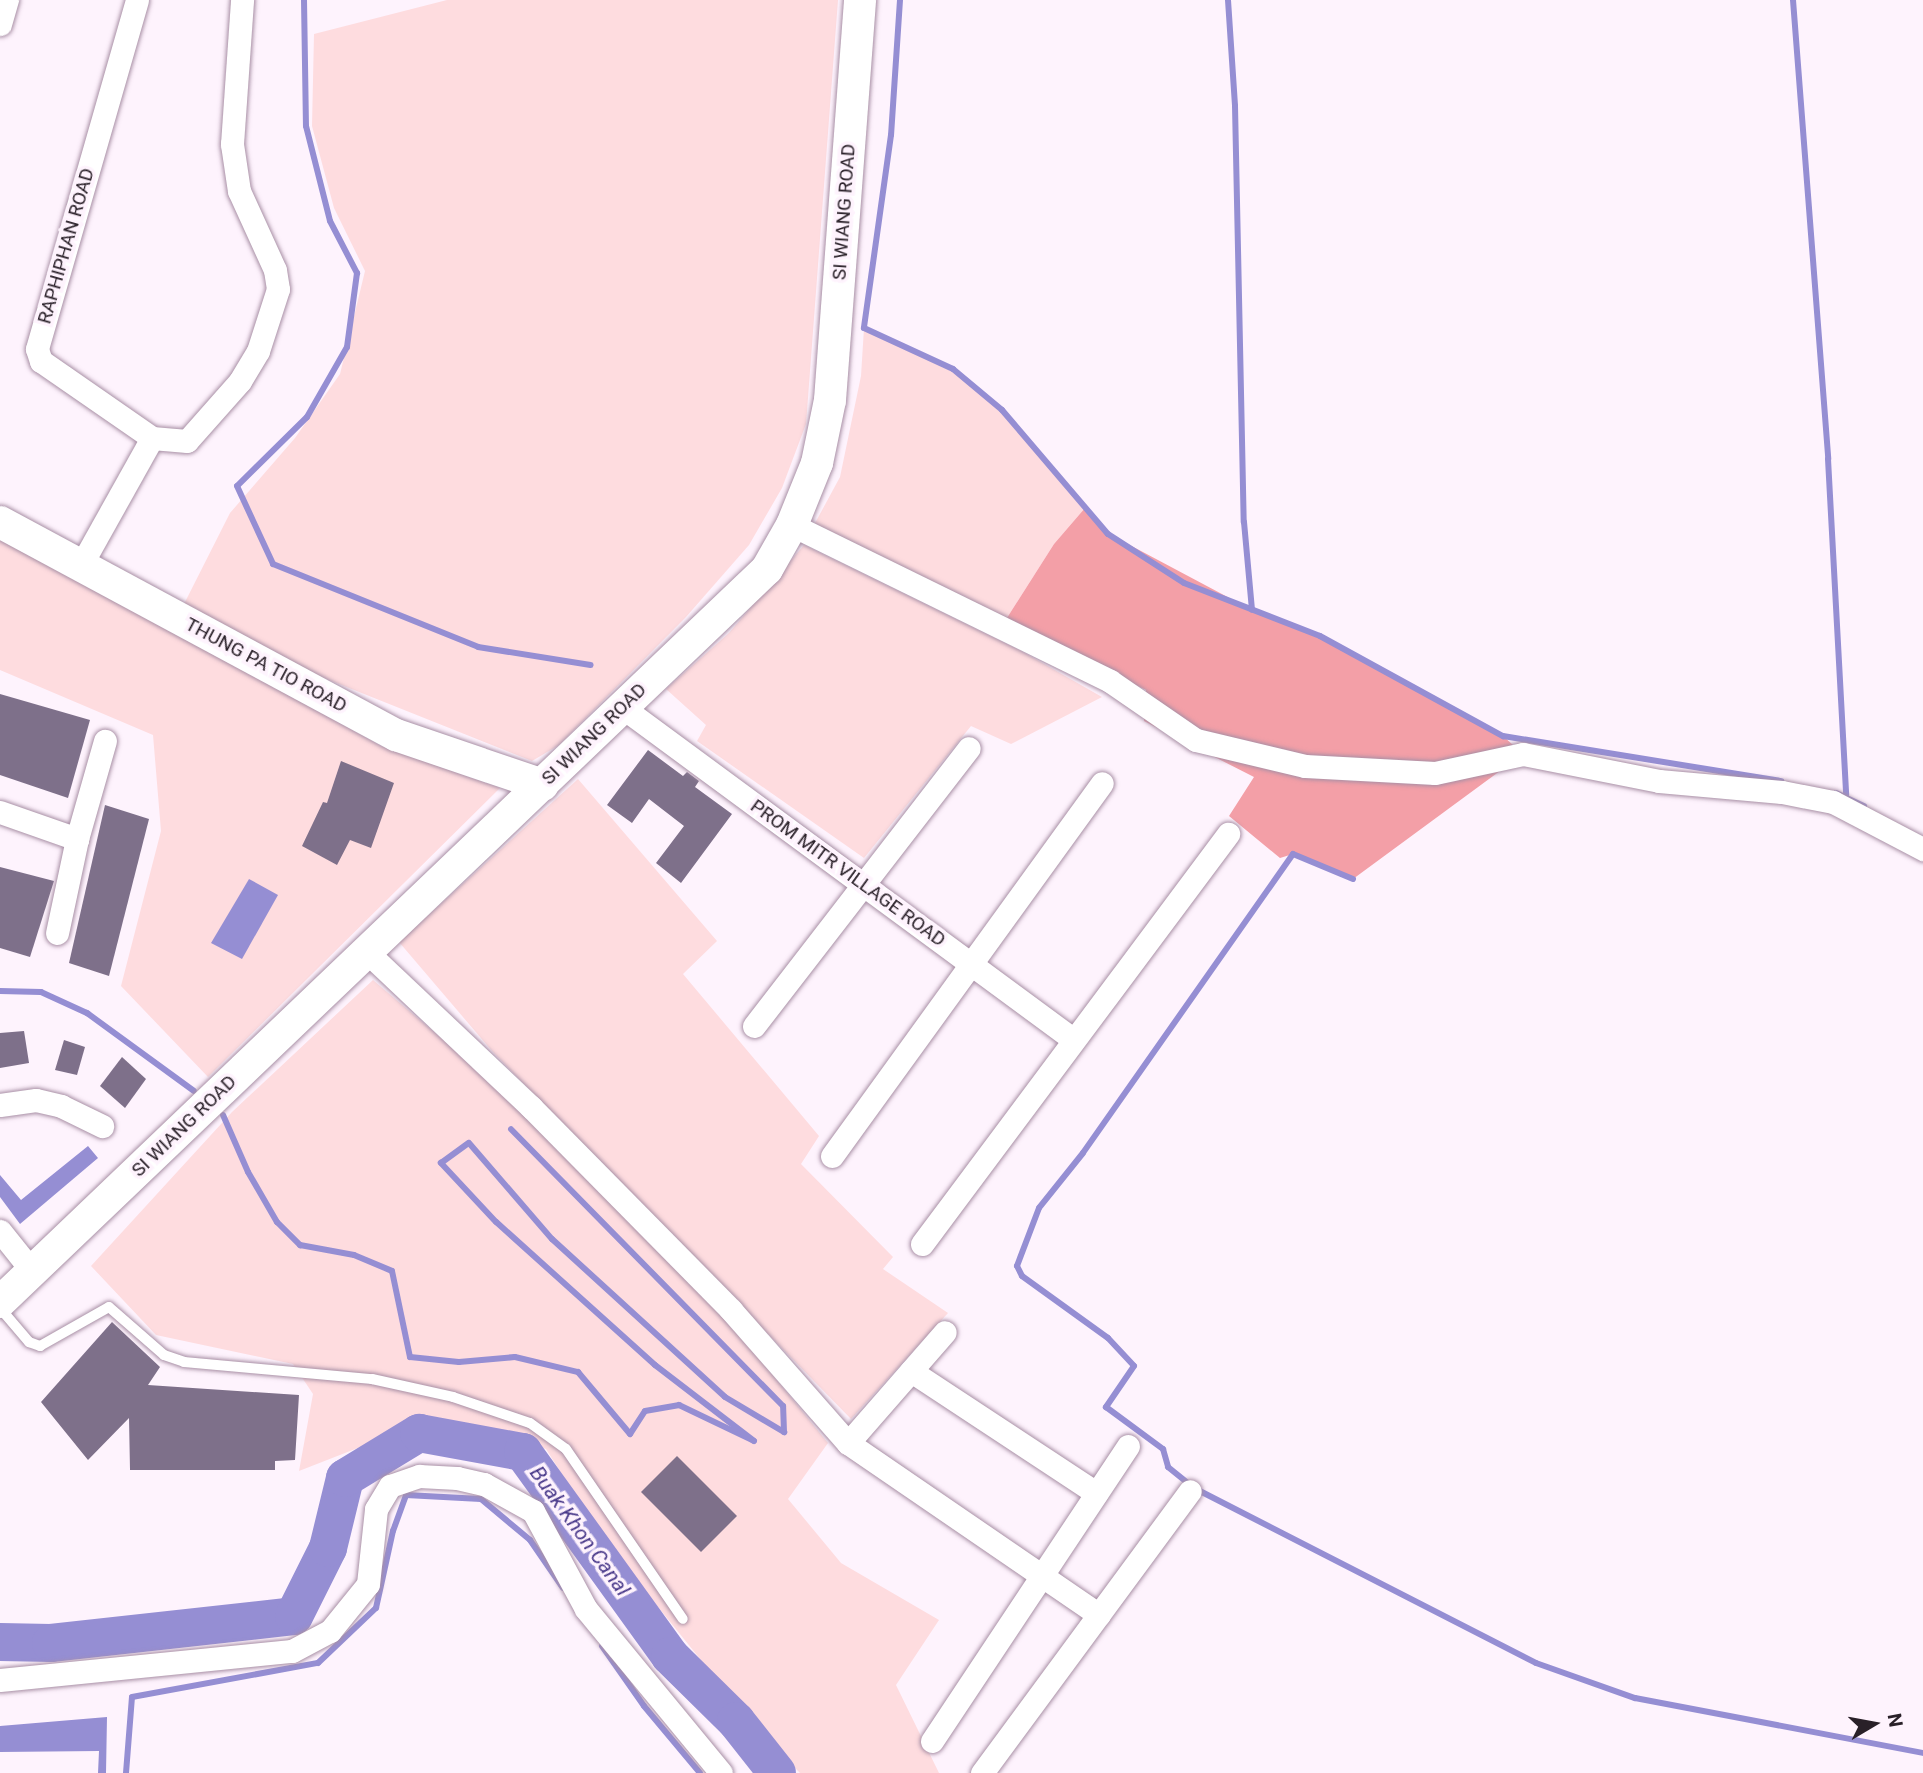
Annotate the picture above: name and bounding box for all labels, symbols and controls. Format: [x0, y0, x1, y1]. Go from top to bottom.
street label: SI WIANG ROAD [828, 143, 860, 281]
street label: RAPHIPHAN ROAD [33, 166, 99, 326]
street label: THUNG PA TIO ROAD [181, 613, 351, 717]
street label: SI WIANG ROAD [537, 678, 651, 790]
street label: PROM MITR VILLAGE ROAD [746, 795, 950, 951]
street label: SI WIANG ROAD [127, 1070, 241, 1182]
water label: Buak Khon Canal [525, 1461, 635, 1601]
north arrow [1839, 1689, 1909, 1759]
text: N [1883, 1712, 1908, 1729]

